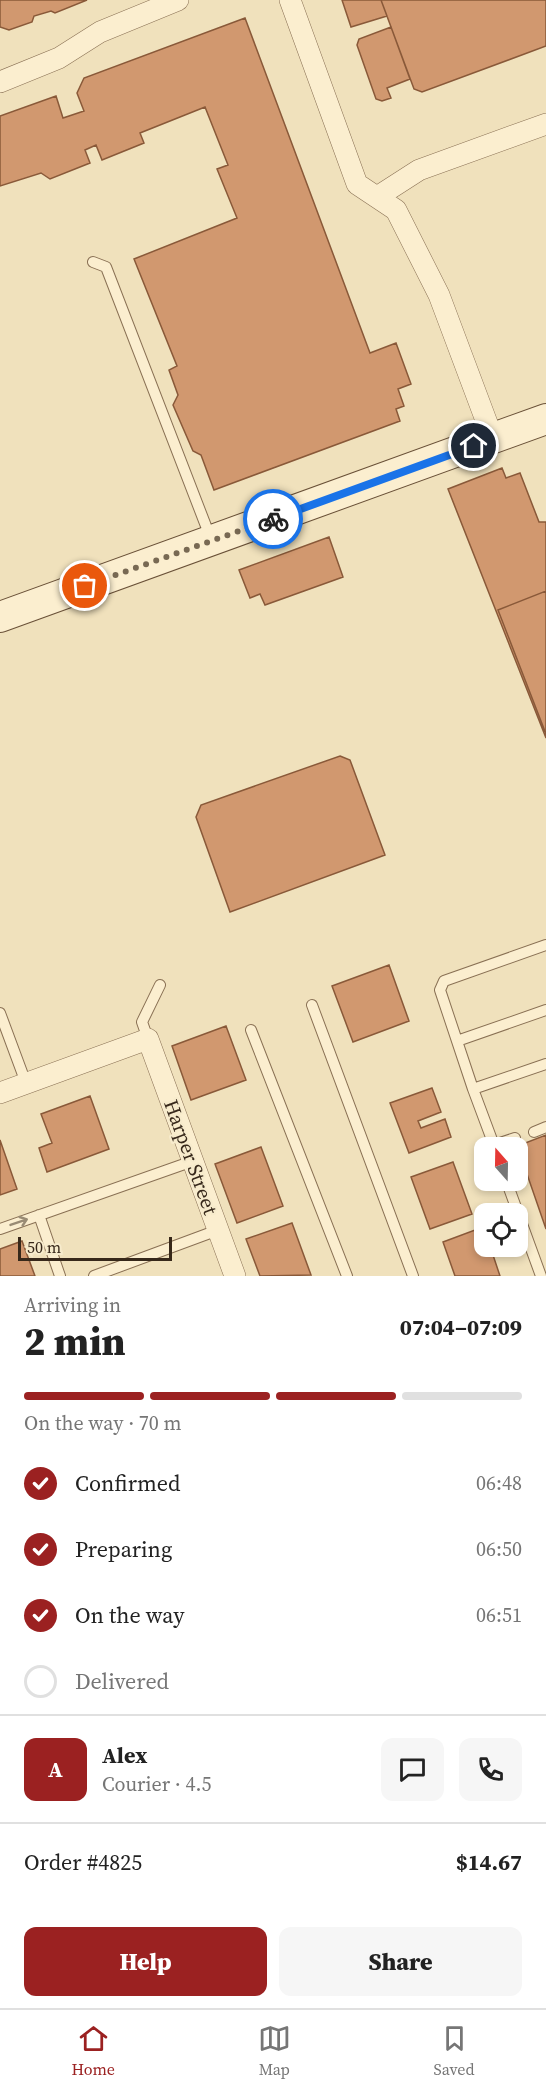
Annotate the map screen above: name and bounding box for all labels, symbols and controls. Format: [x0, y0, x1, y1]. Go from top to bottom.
pin [448, 420, 499, 471]
icon: home [457, 429, 490, 462]
courier [243, 489, 303, 549]
icon: bike [257, 503, 290, 536]
pin [59, 560, 110, 611]
icon: bag [68, 569, 101, 602]
street label: Harper Street [157, 1096, 225, 1219]
north arrow [474, 1137, 528, 1191]
map controls [474, 1137, 528, 1257]
button: locate [474, 1203, 528, 1257]
one-way arrow [10, 1216, 28, 1227]
scale bar [18, 1234, 172, 1262]
text: 50 m [27, 1236, 61, 1258]
text: Arriving in [24, 1291, 121, 1319]
text: 07:04–07:09 [400, 1312, 522, 1342]
text: 2 min [24, 1315, 126, 1368]
text: On the way · 70 m [24, 1409, 181, 1437]
icon: check [24, 1467, 57, 1500]
text: Confirmed [75, 1468, 180, 1498]
text: 06:48 [476, 1469, 522, 1497]
icon: check [24, 1533, 57, 1566]
text: Preparing [75, 1534, 172, 1564]
text: 06:50 [476, 1535, 522, 1563]
icon: check [24, 1599, 57, 1632]
text: On the way [75, 1600, 184, 1630]
text: 06:51 [476, 1601, 522, 1629]
text: Delivered [75, 1666, 169, 1696]
button: chat [381, 1738, 444, 1801]
button: phone [459, 1738, 522, 1801]
text: Alex [102, 1740, 147, 1770]
text: A [48, 1754, 63, 1784]
text: Courier · 4.5 [102, 1770, 211, 1798]
text: Order #4825 [24, 1847, 142, 1877]
text: $14.67 [456, 1847, 522, 1877]
button: Help [24, 1927, 267, 1996]
button: Share [279, 1927, 522, 1996]
tab: Home [71, 2022, 115, 2080]
tab: Map [258, 2022, 291, 2080]
tab: Saved [434, 2022, 475, 2080]

